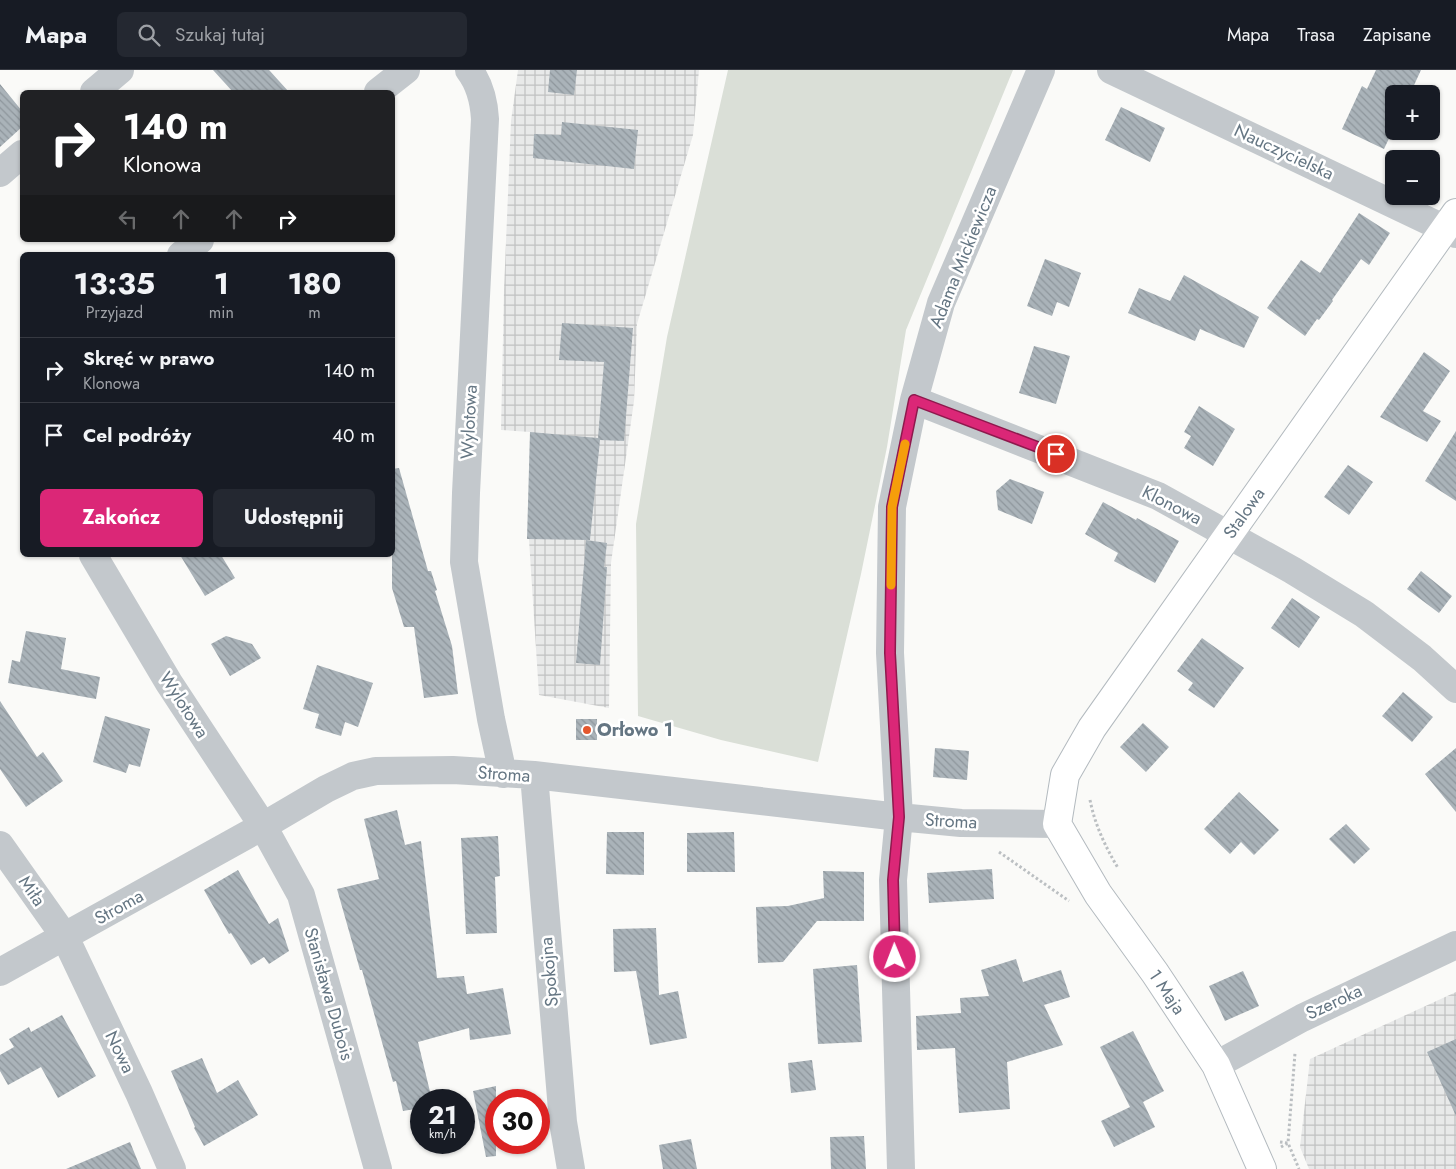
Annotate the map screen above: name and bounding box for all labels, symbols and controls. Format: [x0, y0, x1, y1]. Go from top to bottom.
search box [117, 12, 467, 57]
text: Mapa [25, 17, 87, 52]
icon: search [135, 21, 163, 49]
text: Szukaj tutaj [175, 21, 265, 48]
text: Mapa [1227, 22, 1269, 48]
text: Trasa [1297, 22, 1335, 48]
text: Zapisane [1363, 22, 1431, 48]
map controls [1385, 85, 1440, 205]
button: + [1385, 85, 1440, 140]
text: 140 m [123, 102, 228, 152]
icon: right [40, 110, 105, 175]
street label: Nauczycielska [1230, 118, 1338, 186]
text: Klonowa [123, 148, 201, 180]
button: − [1385, 150, 1440, 205]
street label: Adama Mickiewicza [923, 182, 1003, 332]
icon: left [114, 205, 142, 233]
icon: ahead [167, 205, 195, 233]
icon: ahead [220, 205, 248, 233]
icon: right [273, 205, 301, 233]
text: 13:35 [74, 262, 155, 305]
text: 1 [214, 262, 229, 305]
text: 180 [287, 262, 341, 305]
text: Przyjazd [86, 301, 143, 324]
text: min [209, 301, 234, 324]
text: m [308, 301, 321, 324]
text: Skręć w prawo [83, 345, 215, 372]
icon: right [40, 356, 68, 384]
text: 140 m [323, 357, 375, 384]
text: Klonowa [83, 372, 140, 395]
street label: Wylotowa [454, 384, 484, 460]
icon: arrive [40, 421, 68, 449]
text: Cel podróży [83, 422, 191, 449]
text: 40 m [332, 422, 375, 449]
pin [1035, 433, 1077, 475]
icon: arrive [1042, 440, 1070, 468]
street label: Klonowa [1138, 479, 1206, 531]
street label: Stalowa [1217, 482, 1271, 544]
button: Zakończ [40, 489, 203, 547]
button: Udostępnij [213, 489, 375, 547]
street label: Wylotowa [153, 667, 215, 743]
place label: Orłowo 1 [597, 717, 673, 743]
marker: Orłowo 1 [581, 724, 593, 736]
street label: Stroma [477, 759, 531, 789]
street label: Stroma [924, 807, 978, 835]
street label: Miła [12, 870, 52, 912]
street label: Stroma [90, 883, 148, 931]
street label: Stanisława Dubois [298, 925, 360, 1063]
position arrow [868, 930, 920, 982]
street label: Spokojna [533, 936, 565, 1008]
street label: 1 Maja [1142, 964, 1192, 1020]
street label: Szeroka [1302, 978, 1366, 1026]
street label: Nowa [99, 1026, 141, 1078]
speed limit sign: 30 [485, 1089, 550, 1154]
text: 21 [428, 1097, 457, 1133]
text: km/h [429, 1125, 456, 1143]

